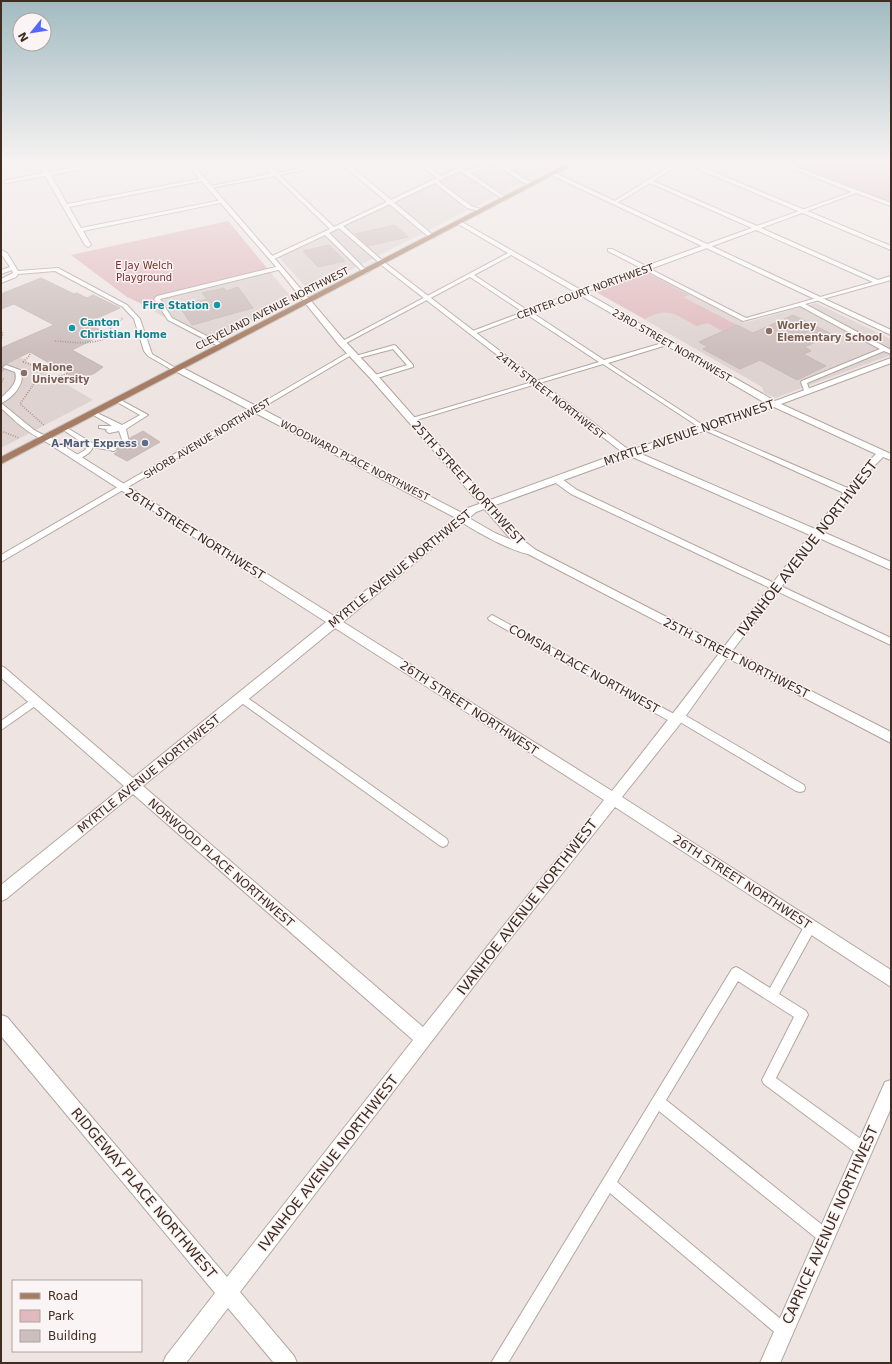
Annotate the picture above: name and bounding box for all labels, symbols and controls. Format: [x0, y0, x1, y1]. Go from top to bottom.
north arrow [12, 12, 52, 52]
text: N [16, 30, 32, 44]
park label: E Jay Welch Playground [115, 260, 173, 283]
street label: CENTER COURT NORTHWEST [515, 261, 656, 321]
street label: CLEVELAND AVENUE NORTHWEST [194, 264, 351, 352]
place label: Fire Station [143, 300, 209, 311]
marker: Fire Station [212, 300, 222, 310]
street label: 23RD STREET NORTHWEST [610, 307, 734, 385]
place label: Canton Christian Home [80, 317, 167, 340]
place label: Worley Elementary School [777, 320, 882, 343]
marker: Canton Christian Home [67, 323, 77, 333]
marker: Worley Elementary School [764, 326, 774, 336]
street label: 24TH STREET NORTHWEST [494, 350, 608, 442]
place label: Malone University [32, 362, 90, 385]
marker: Malone University [19, 368, 29, 378]
street label: SHORB AVENUE NORTHWEST [142, 396, 274, 481]
street label: MYRTLE AVENUE NORTHWEST [602, 397, 777, 469]
street label: WOODWARD PLACE NORTHWEST [278, 418, 432, 503]
street label: 25TH STREET NORTHWEST [409, 418, 528, 548]
place label: A-Mart Express [51, 438, 137, 449]
marker: A-Mart Express [140, 438, 150, 448]
street label: IVANHOE AVENUE NORTHWEST [734, 457, 881, 639]
street label: 26TH STREET NORTHWEST [123, 485, 268, 583]
street label: MYRTLE AVENUE NORTHWEST [326, 507, 475, 631]
street label: 25TH STREET NORTHWEST [661, 615, 812, 701]
street label: COMSIA PLACE NORTHWEST [506, 622, 662, 717]
street label: 26TH STREET NORTHWEST [397, 658, 541, 758]
street label: MYRTLE AVENUE NORTHWEST [75, 712, 224, 836]
street label: NORWOOD PLACE NORTHWEST [145, 796, 297, 931]
street label: IVANHOE AVENUE NORTHWEST [454, 816, 601, 998]
street label: 26TH STREET NORTHWEST [670, 832, 814, 932]
street label: IVANHOE AVENUE NORTHWEST [255, 1072, 402, 1254]
street label: RIDGEWAY PLACE NORTHWEST [68, 1105, 220, 1282]
street label: CAPRICE AVENUE NORTHWEST [779, 1123, 881, 1327]
legend [12, 1280, 142, 1352]
text: Road [48, 1289, 78, 1303]
text: Park [48, 1309, 74, 1323]
text: Building [48, 1329, 97, 1343]

